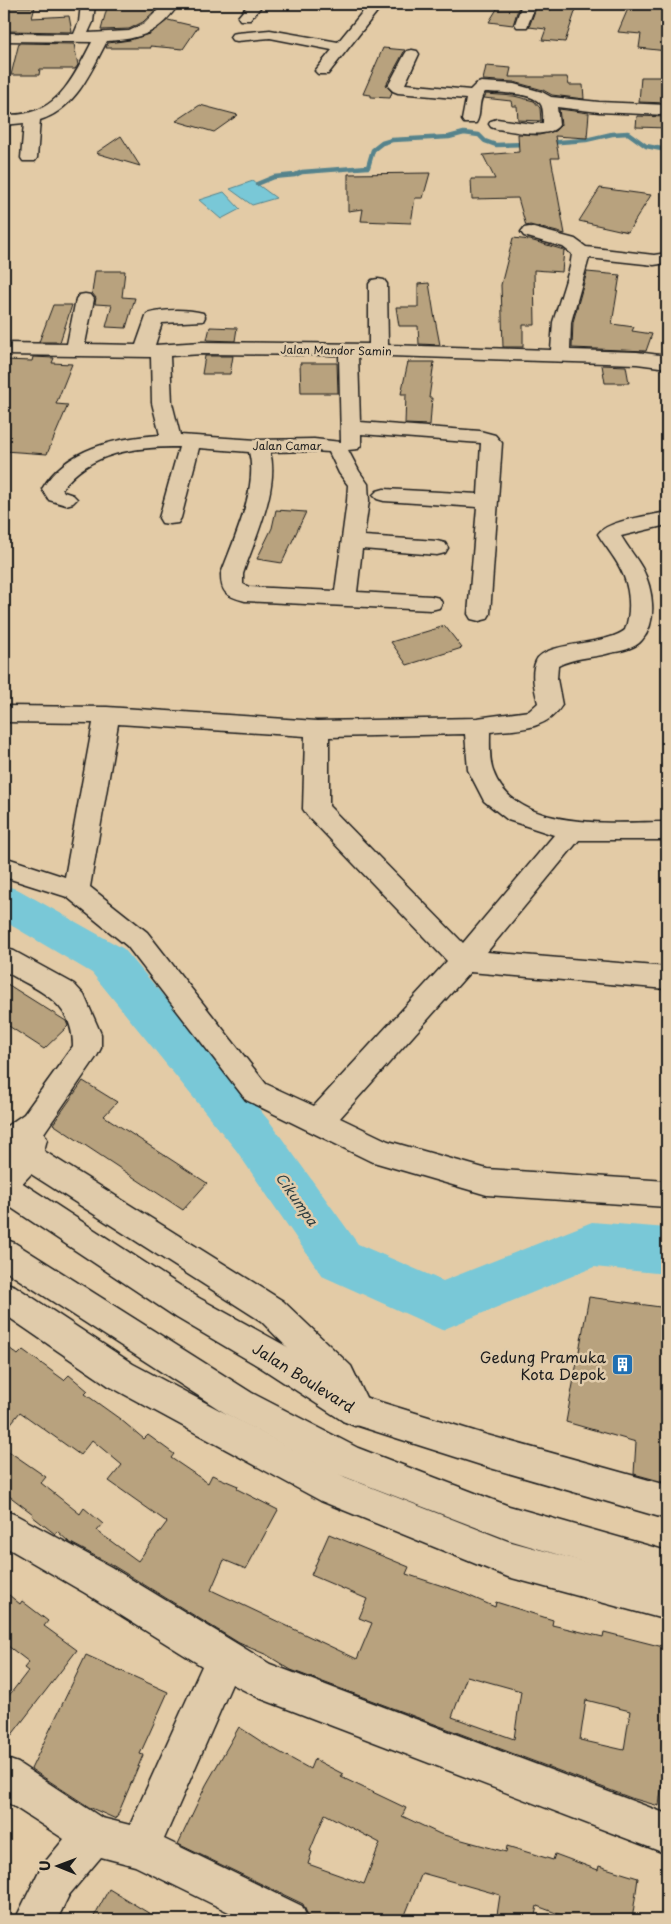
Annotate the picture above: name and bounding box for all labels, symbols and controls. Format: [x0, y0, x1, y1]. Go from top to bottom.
street label: Jalan Mandor Samin [280, 341, 392, 359]
street label: Jalan Camar [252, 437, 322, 454]
water label: Cikumpa [271, 1168, 323, 1230]
street label: Jalan Boulevard [248, 1336, 360, 1418]
place label: Gedung Pramuka Kota Depok [480, 1345, 607, 1385]
building icon: Gedung Pramuka Kota Depok [610, 1353, 634, 1377]
north arrow [32, 1842, 82, 1892]
text: U [34, 1860, 55, 1871]

